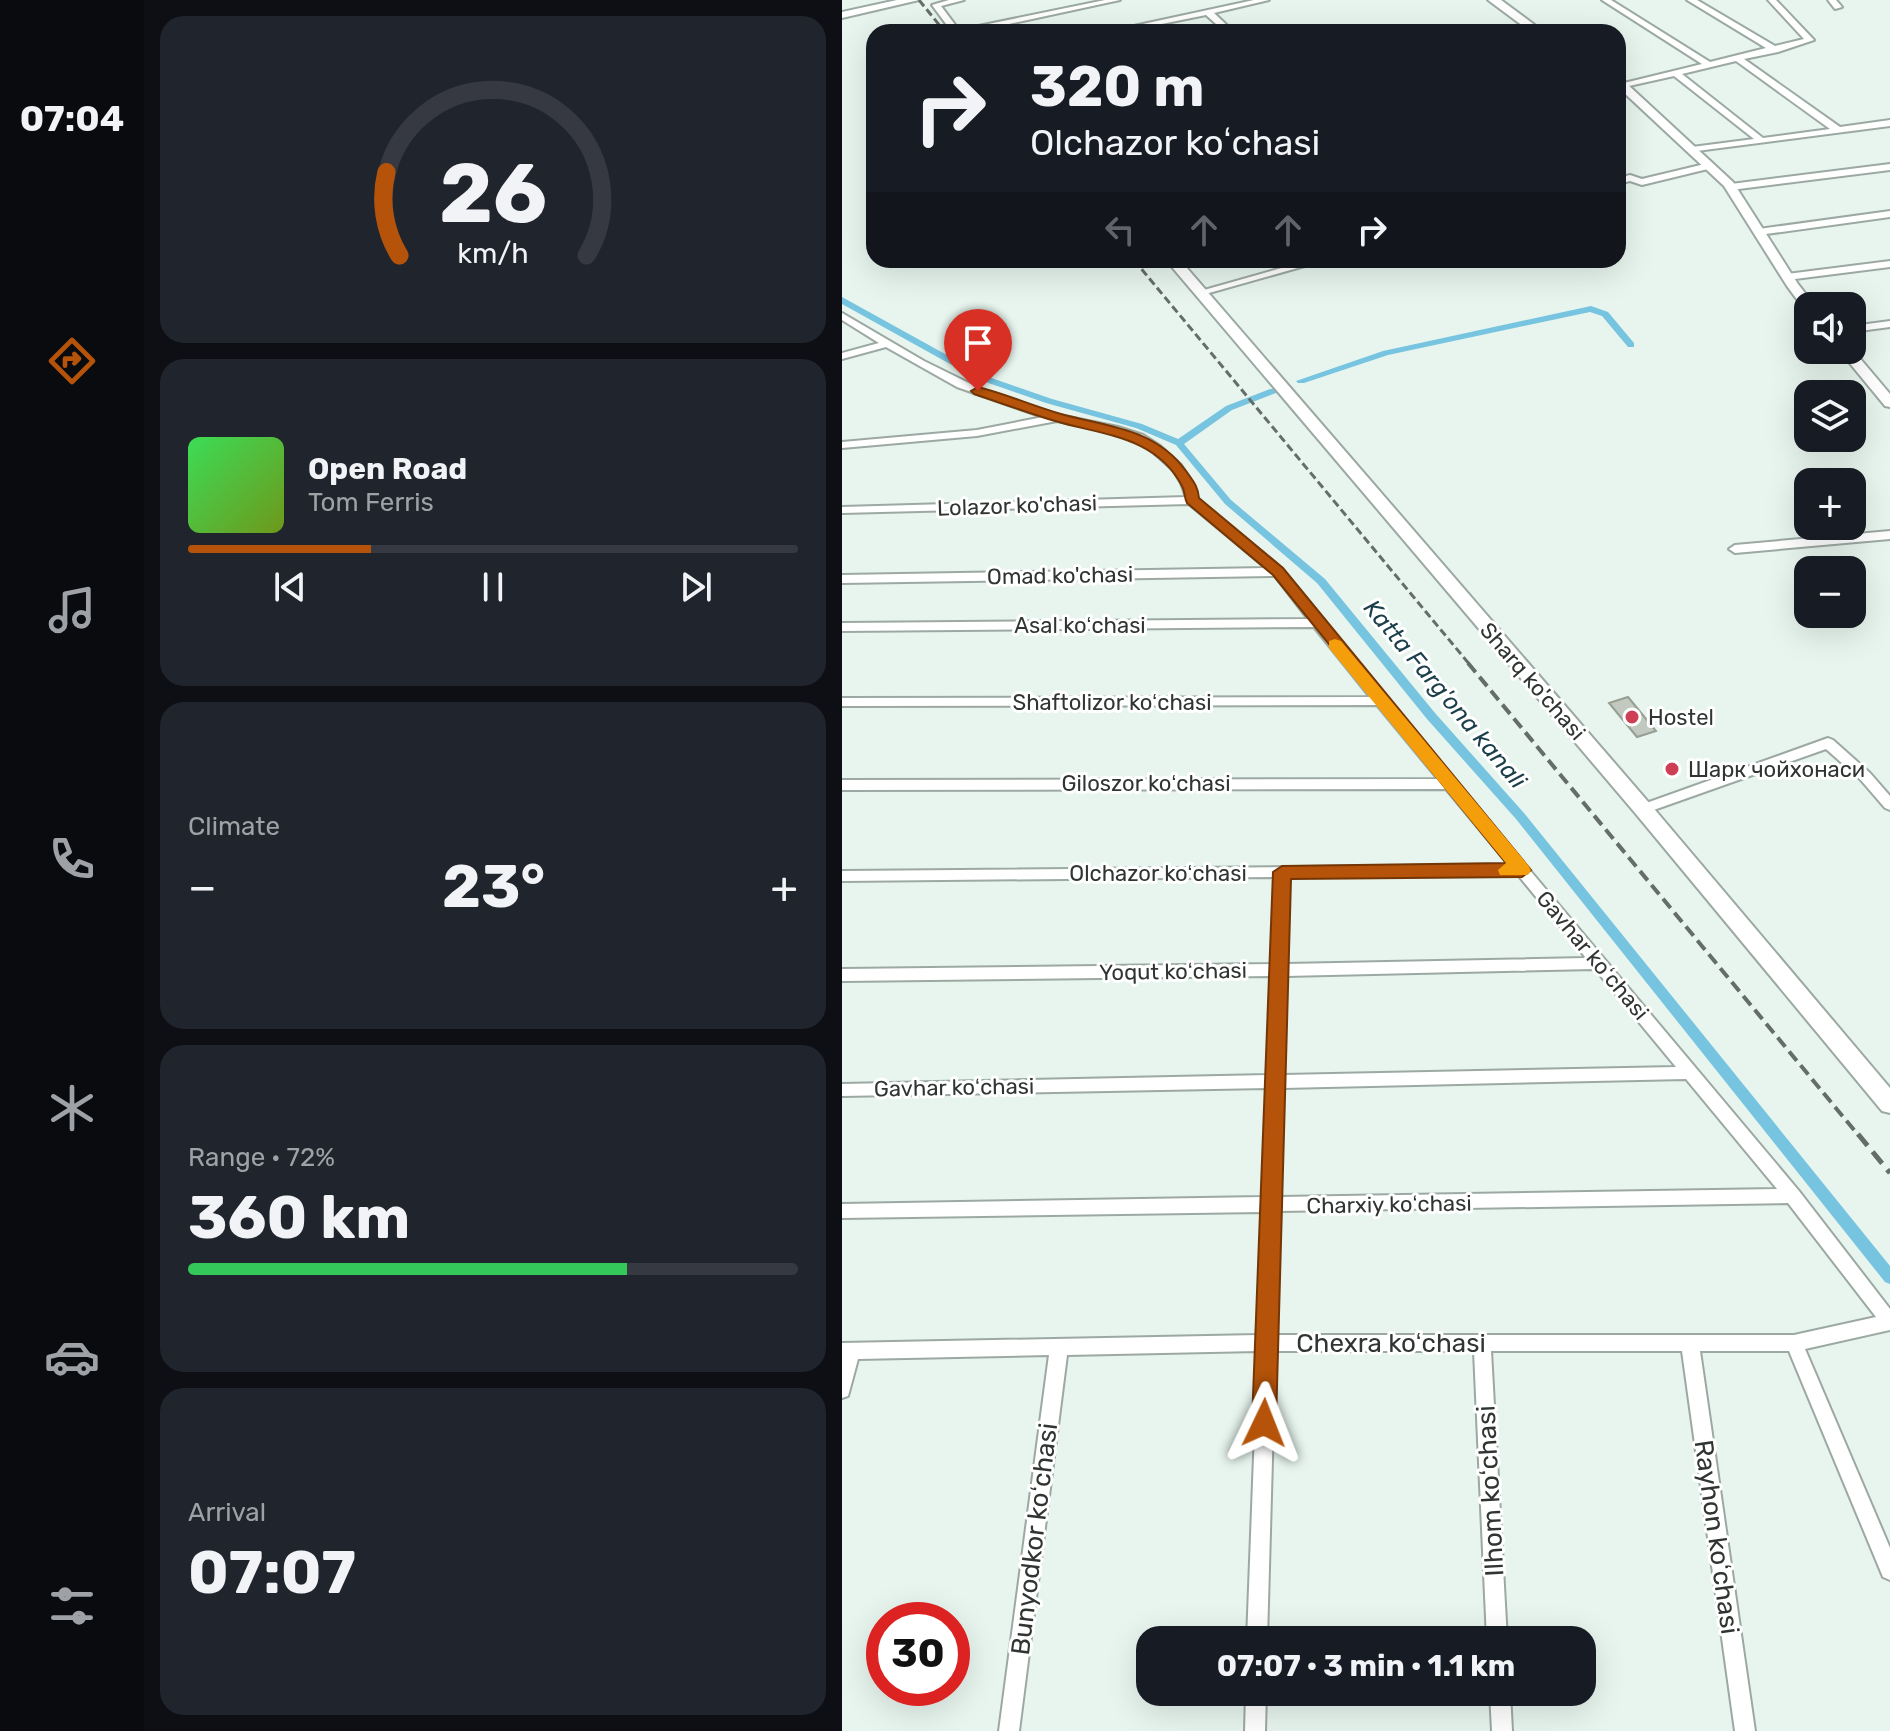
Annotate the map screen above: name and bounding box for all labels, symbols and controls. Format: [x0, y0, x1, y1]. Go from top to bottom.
text: 320 m [1030, 54, 1205, 120]
icon: right [898, 56, 1002, 160]
text: 07:04 [20, 97, 124, 140]
text: Olchazor koʻchasi [1030, 121, 1320, 164]
text: 26 [439, 143, 547, 242]
icon: left [1098, 208, 1142, 252]
icon: ahead [1182, 208, 1226, 252]
icon: ahead [1266, 208, 1310, 252]
icon: right [1350, 208, 1394, 252]
text: km/h [457, 236, 529, 270]
map controls [1794, 292, 1866, 628]
button: sound [1794, 292, 1866, 364]
pin [944, 309, 1012, 391]
icon: arrive [956, 321, 1000, 365]
icon: directions [44, 333, 100, 389]
button: layers [1794, 380, 1866, 452]
text: Open Road [308, 451, 467, 487]
button: + [1794, 468, 1866, 540]
text: Tom Ferris [308, 487, 434, 518]
street label: Lolazor ko'chasi [936, 489, 1098, 522]
button: − [1794, 556, 1866, 628]
street label: Omad ko'chasi [987, 561, 1133, 590]
icon: previous [268, 565, 312, 609]
icon: pause [471, 565, 515, 609]
icon: next [674, 565, 718, 609]
icon: music [44, 582, 100, 638]
water label: Katta Farg'ona kanali [1358, 594, 1533, 795]
street label: Asal koʻchasi [1014, 612, 1146, 639]
street label: Sharq ko'chasi [1474, 617, 1591, 746]
street label: Shaftolizor koʻchasi [1013, 689, 1212, 716]
place label: Hostel [1648, 704, 1714, 731]
marker: Hostel [1623, 708, 1641, 726]
place label: Шарк чойхонаси [1688, 756, 1865, 783]
marker: Шарк чойхонаси [1663, 760, 1681, 778]
street label: Giloszor koʻchasi [1062, 770, 1231, 797]
text: Climate [188, 811, 280, 842]
icon: phone [44, 831, 100, 887]
text: 23° [442, 851, 545, 922]
street label: Olchazor koʻchasi [1069, 860, 1247, 887]
text: − [188, 861, 217, 913]
text: + [771, 861, 798, 913]
street label: Gavhar koʻchasi [1531, 885, 1655, 1025]
street label: Yoqut koʻchasi [1099, 957, 1247, 986]
street label: Gavhar koʻchasi [874, 1073, 1034, 1102]
icon: climate [44, 1080, 100, 1136]
text: Range · 72% [188, 1142, 335, 1173]
text: 360 km [188, 1182, 410, 1253]
street label: Charxiy koʻchasi [1306, 1190, 1472, 1219]
street label: Chexra koʻchasi [1296, 1328, 1486, 1359]
icon: car [44, 1329, 100, 1385]
position arrow [1222, 1381, 1306, 1465]
street label: Ilhom koʻchasi [1471, 1405, 1510, 1577]
street label: Bunyodkor koʻchasi [1005, 1421, 1064, 1657]
street label: Rayhon koʻchasi [1688, 1438, 1745, 1636]
text: Arrival [188, 1497, 266, 1528]
text: 07:07 [188, 1537, 356, 1608]
icon: filters [44, 1578, 100, 1634]
speed limit sign: 30 [866, 1602, 970, 1706]
text: 07:07 · 3 min · 1.1 km [1217, 1648, 1515, 1684]

